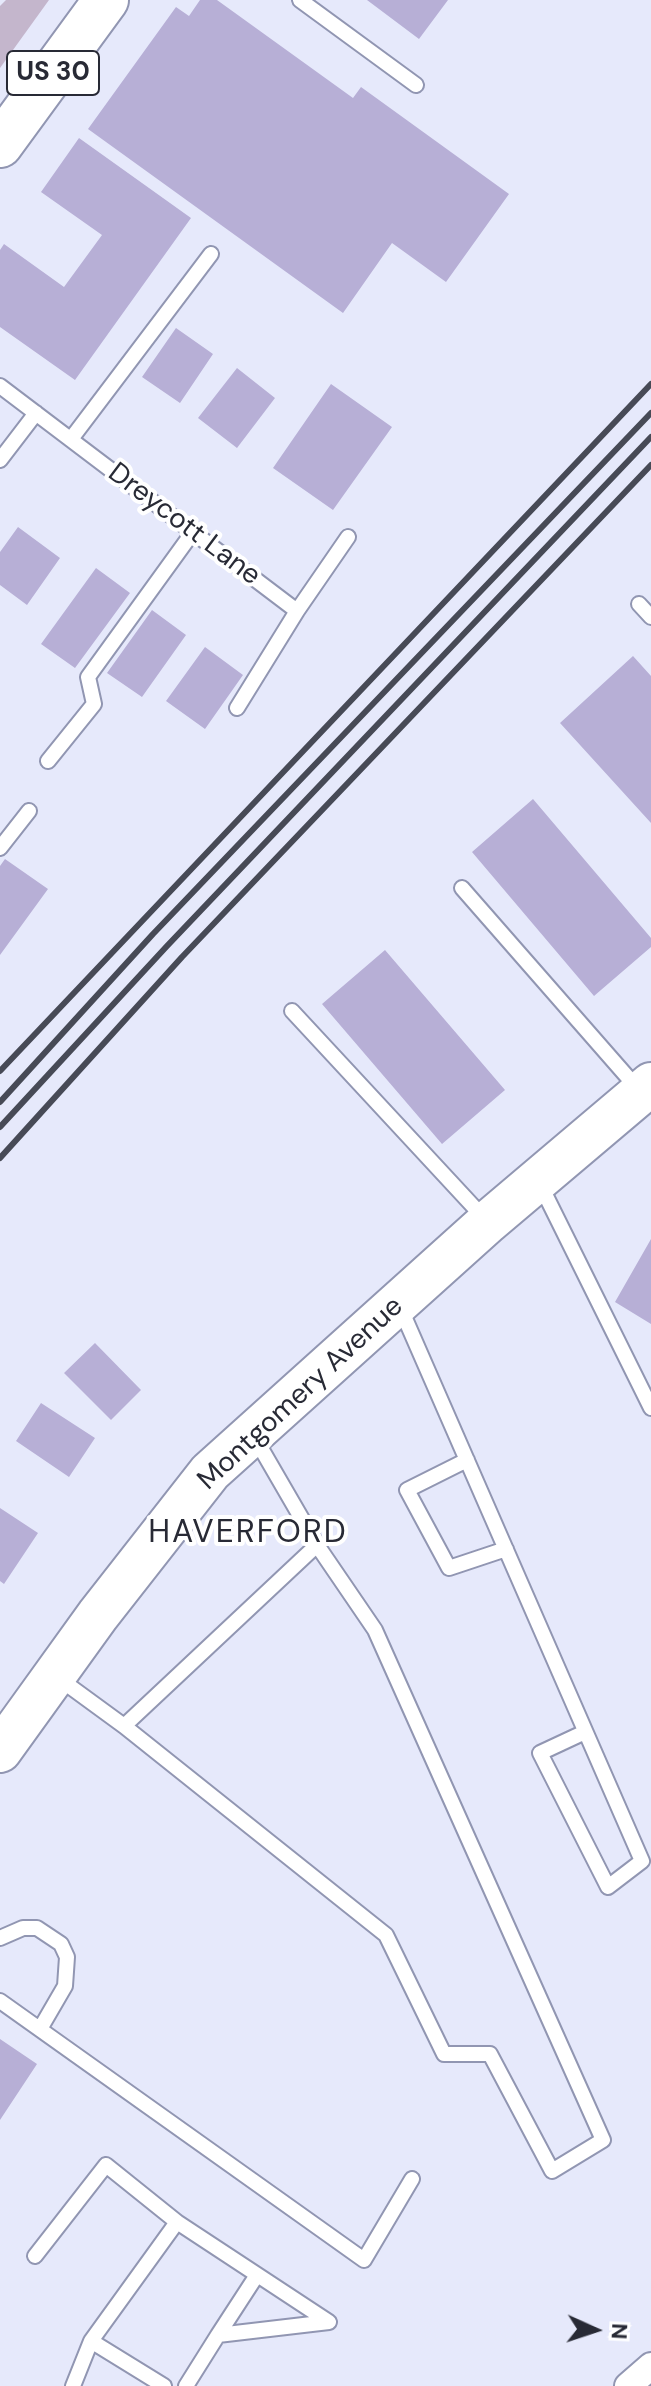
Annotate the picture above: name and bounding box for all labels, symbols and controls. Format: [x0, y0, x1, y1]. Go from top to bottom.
road number: US 30 [7, 51, 99, 95]
street label: Dreycott Lane [101, 457, 267, 593]
street label: Montgomery Avenue [191, 1290, 411, 1498]
district label: HAVERFORD [148, 1515, 348, 1553]
north arrow [555, 2290, 635, 2370]
text: N [605, 2323, 634, 2340]

